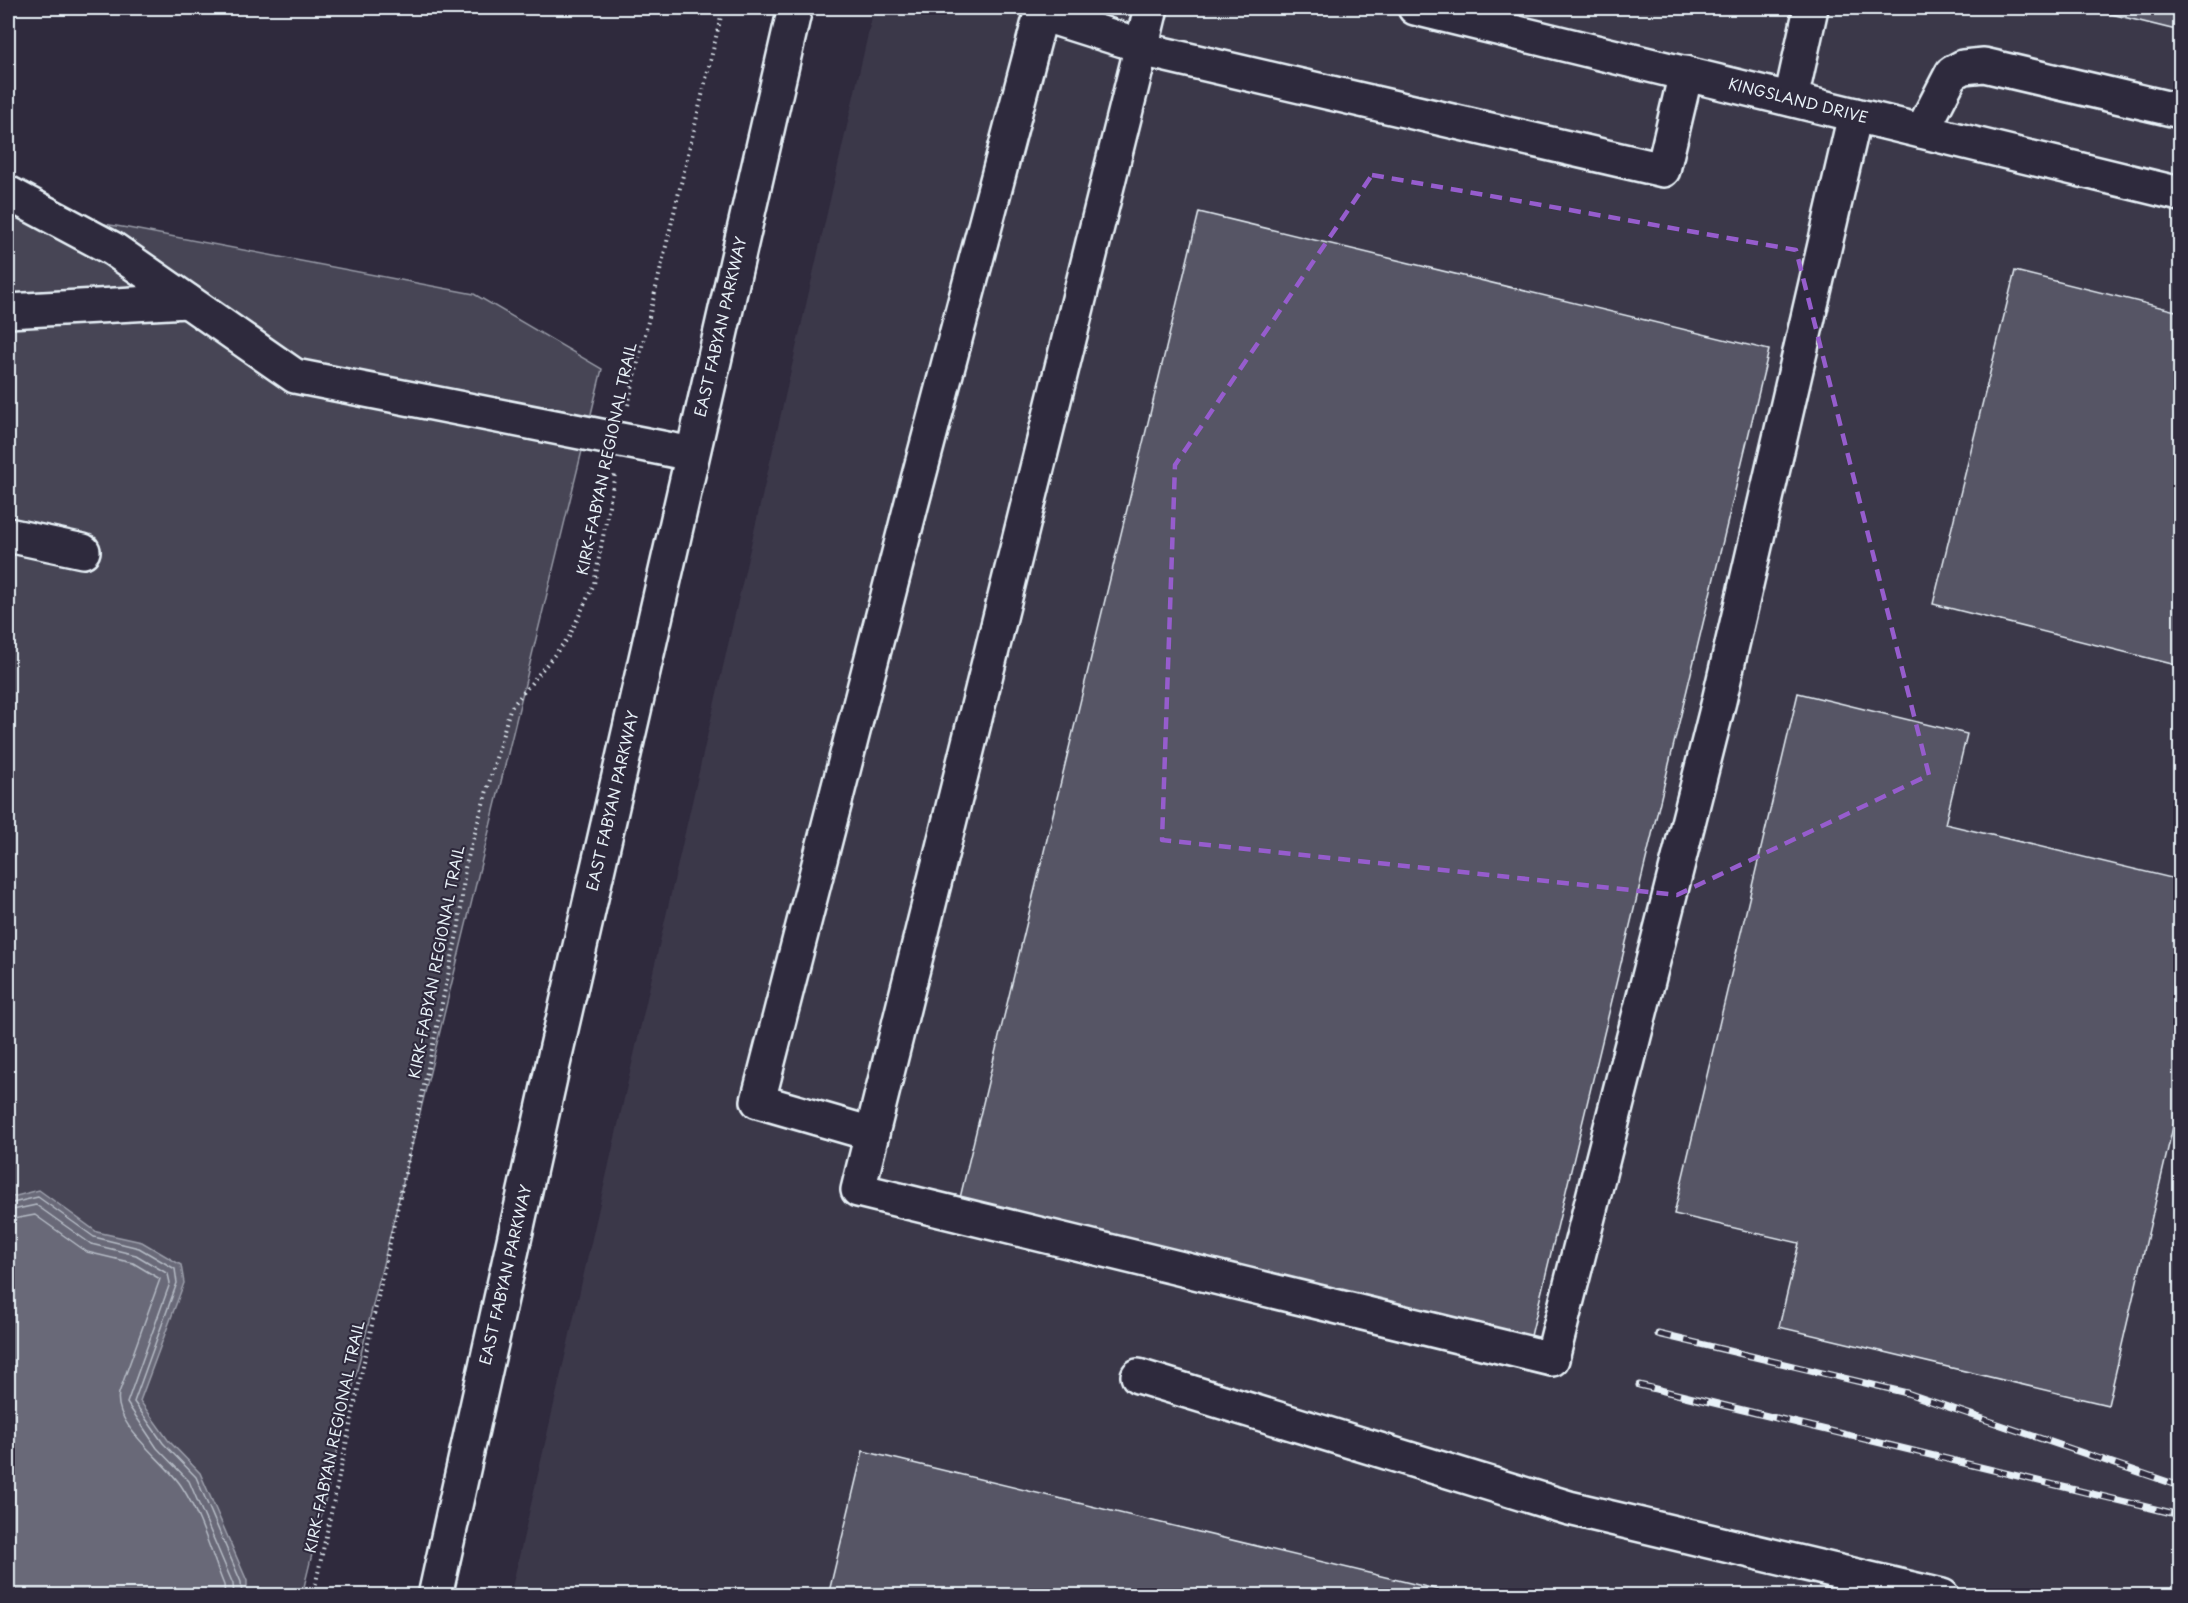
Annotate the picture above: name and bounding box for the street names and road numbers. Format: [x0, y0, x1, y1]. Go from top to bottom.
street label: KINGSLAND DRIVE [1726, 71, 1871, 128]
street label: EAST FABYAN PARKWAY [688, 234, 752, 419]
street label: KIRK-FABYAN REGIONAL TRAIL [570, 340, 641, 577]
street label: EAST FABYAN PARKWAY [580, 708, 644, 893]
street label: KIRK-FABYAN REGIONAL TRAIL [402, 843, 469, 1080]
street label: EAST FABYAN PARKWAY [473, 1182, 537, 1367]
street label: KIRK-FABYAN REGIONAL TRAIL [298, 1318, 369, 1555]

